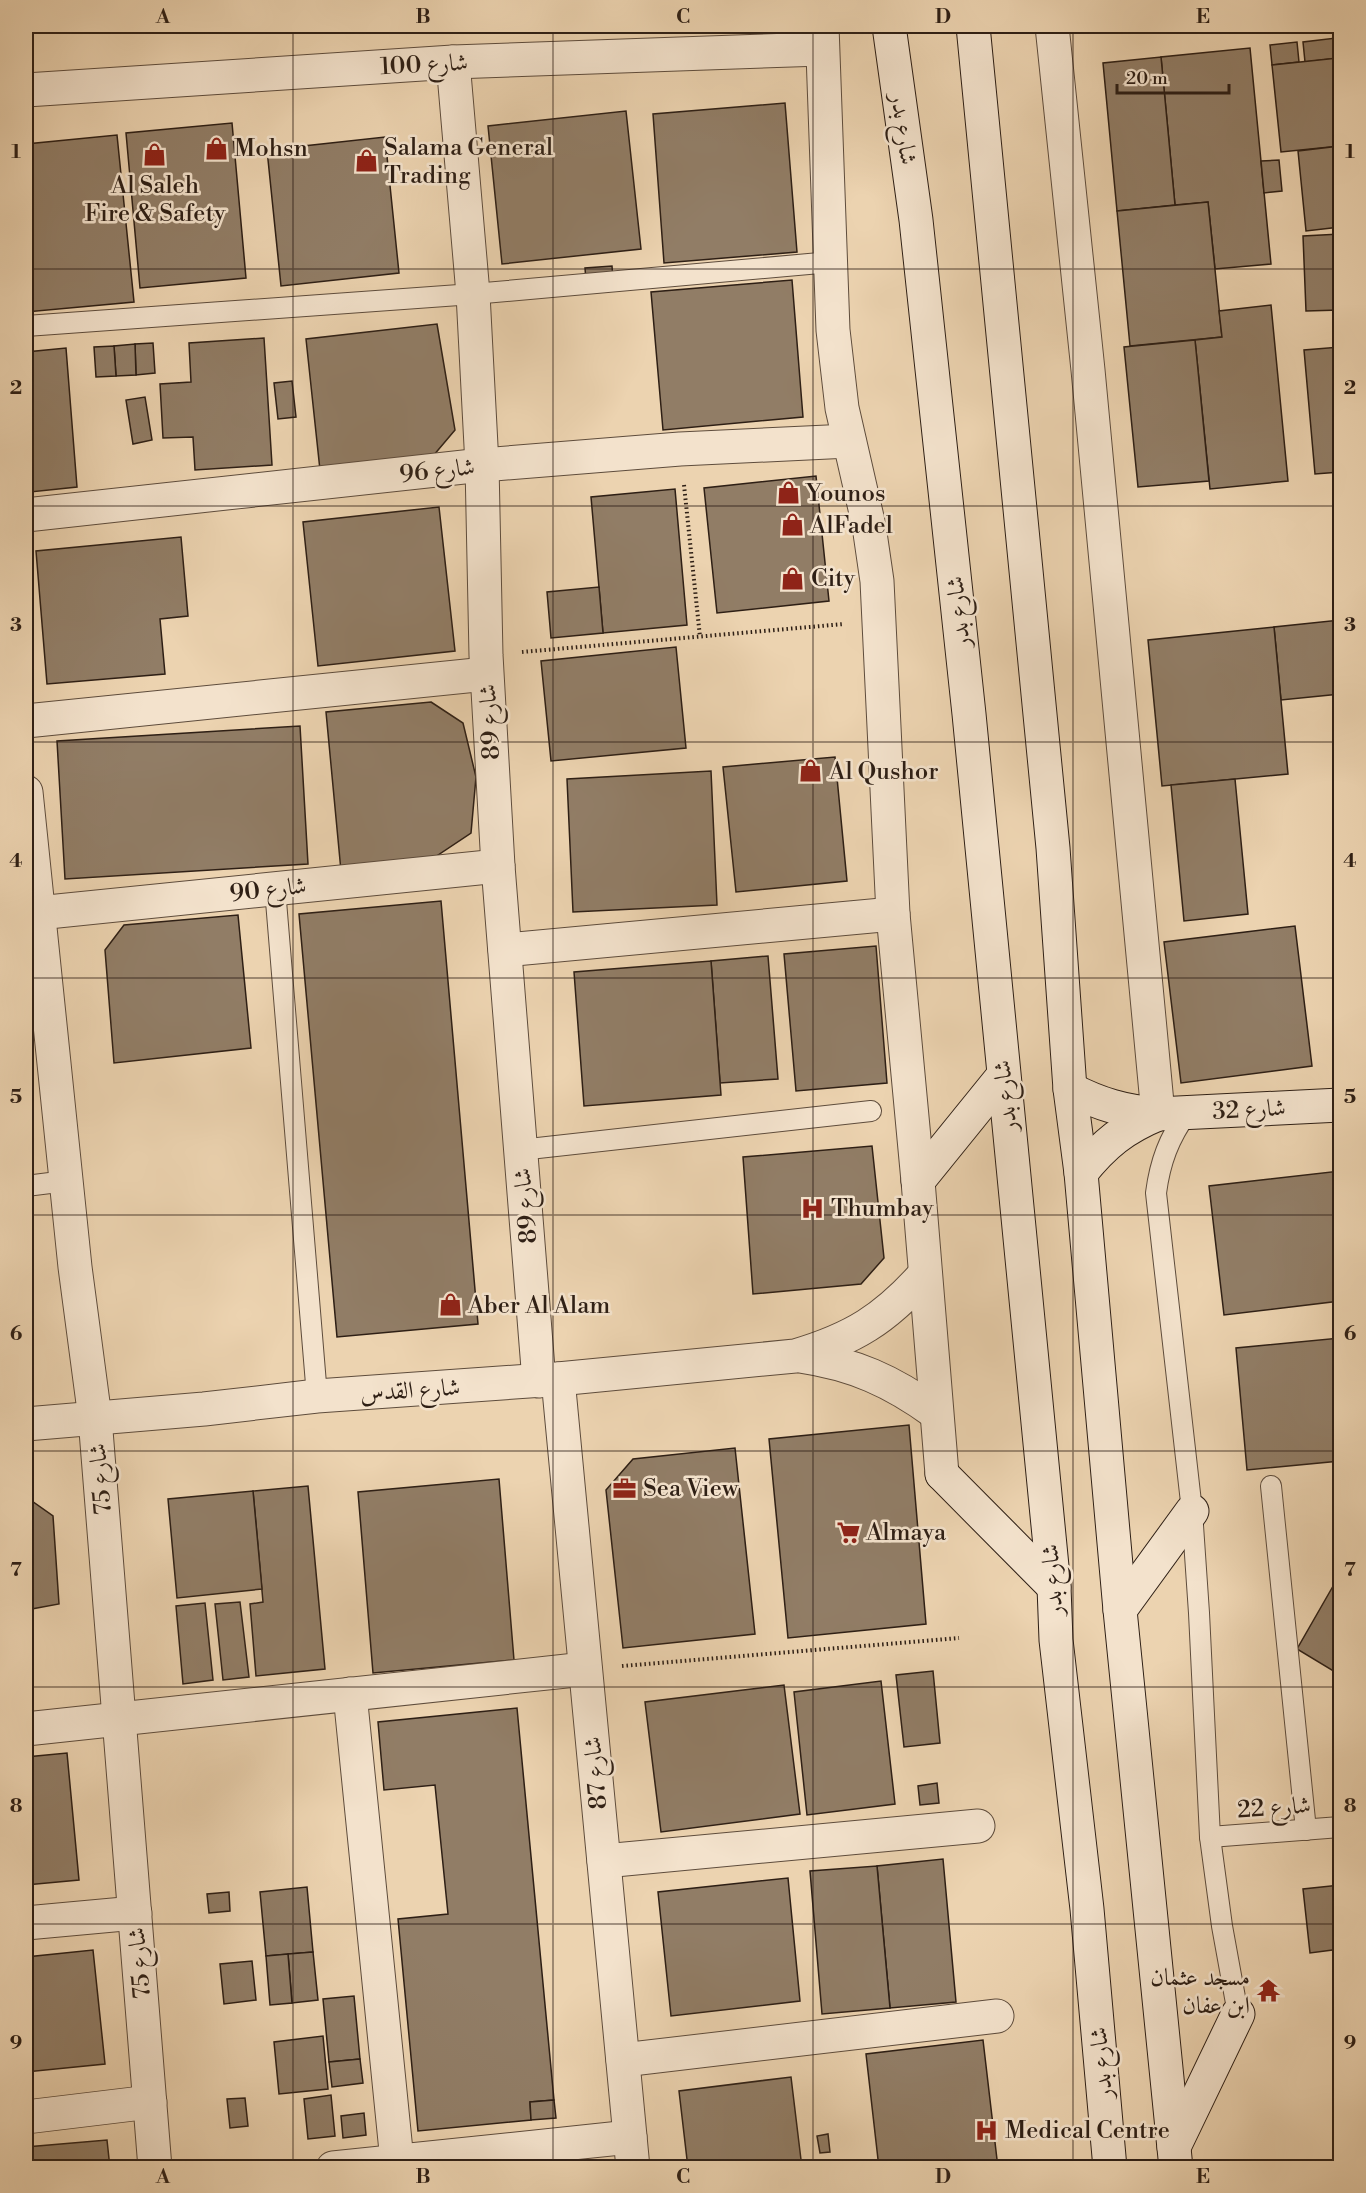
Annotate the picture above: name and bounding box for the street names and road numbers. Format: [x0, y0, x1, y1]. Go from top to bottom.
street label: شارع 100 [379, 48, 469, 86]
street label: شارع بدر [879, 90, 923, 167]
street label: شارع 96 [398, 452, 477, 494]
street label: شارع بدر [940, 574, 982, 651]
street label: شارع 89 [473, 683, 511, 761]
street label: شارع 90 [228, 871, 308, 913]
street label: شارع بدر [987, 1058, 1029, 1135]
street label: شارع 32 [1212, 1093, 1287, 1131]
street label: شارع 89 [508, 1166, 548, 1245]
street label: شارع القدس [359, 1373, 461, 1413]
street label: شارع 75 [83, 1442, 123, 1516]
street label: شارع بدر [1036, 1543, 1075, 1619]
street label: شارع 87 [578, 1735, 618, 1811]
street label: شارع 22 [1236, 1790, 1312, 1830]
street label: شارع 75 [122, 1926, 162, 2000]
street label: شارع بدر [1084, 2025, 1124, 2102]

